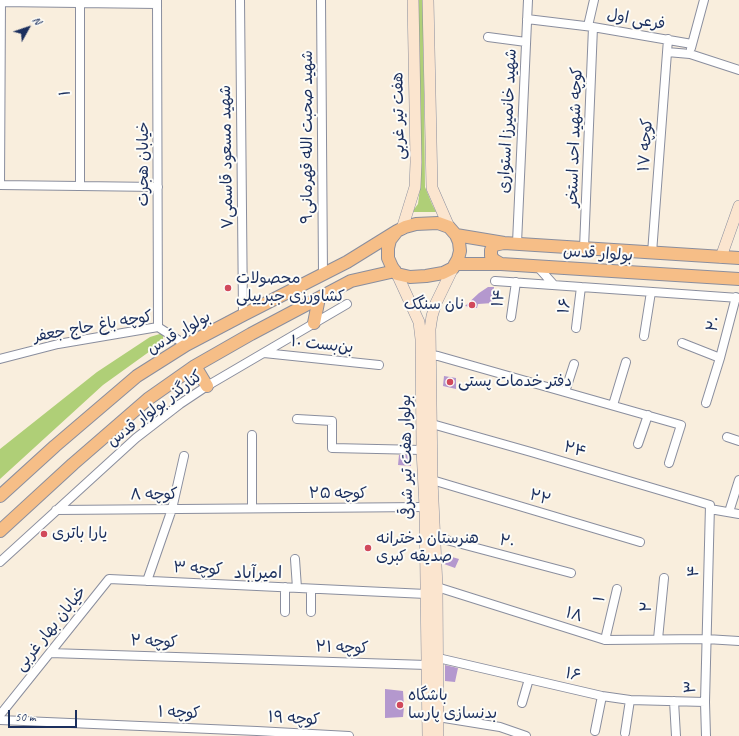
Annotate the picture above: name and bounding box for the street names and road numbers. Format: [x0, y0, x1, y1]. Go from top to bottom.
street label: فرعی اول [605, 5, 667, 35]
street label: شهید خانمیرزا استواری [495, 48, 521, 194]
street label: شهید صحبت الله قهرمانی۹ [298, 50, 318, 224]
street label: کوچه شهید احد استخر [563, 67, 587, 207]
street label: هفت تیر غربی [389, 72, 409, 160]
street label: شهید مسعود قاسمی۷ [216, 85, 238, 229]
street label: ۱ [56, 90, 76, 96]
street label: کوچه ۱۷ [635, 118, 657, 172]
street label: خیابان هجرت [134, 122, 154, 206]
street label: بولوار قدس [562, 242, 634, 266]
street label: ۱۴ [488, 288, 510, 308]
street label: ۱۶ [554, 297, 576, 315]
street label: کوچه باغ حاج جعفر [32, 307, 154, 347]
street label: بولوار قدس [144, 307, 214, 359]
street label: ۲۰ [703, 314, 725, 334]
street label: بن‌بست ۱۰ [290, 332, 354, 358]
street label: کنارگذر بولوار قدس [103, 367, 207, 451]
street label: بولوار هفت تیر شرقی [396, 394, 418, 520]
street label: ۲۴ [561, 437, 589, 463]
street label: کوچه ۲۵ [309, 484, 367, 504]
street label: کوچه ۸ [130, 485, 178, 505]
street label: ۲۲ [527, 486, 553, 510]
street label: ۲۰ [497, 531, 517, 553]
street label: کوچه ۳ [173, 558, 223, 580]
street label: ۴ [684, 565, 704, 577]
street label: خیابان بهار غربی [11, 583, 91, 675]
street label: ۱ [590, 594, 610, 604]
street label: ۲ [637, 601, 657, 613]
street label: ۱۸ [563, 603, 585, 627]
street label: کوچه ۲ [130, 632, 178, 652]
street label: کوچه ۲۱ [315, 637, 369, 659]
street label: ۱۶ [563, 664, 583, 686]
street label: ۳ [681, 680, 701, 694]
street label: کوچه ۱ [158, 703, 200, 723]
street label: کوچه ۱۹ [267, 708, 321, 730]

